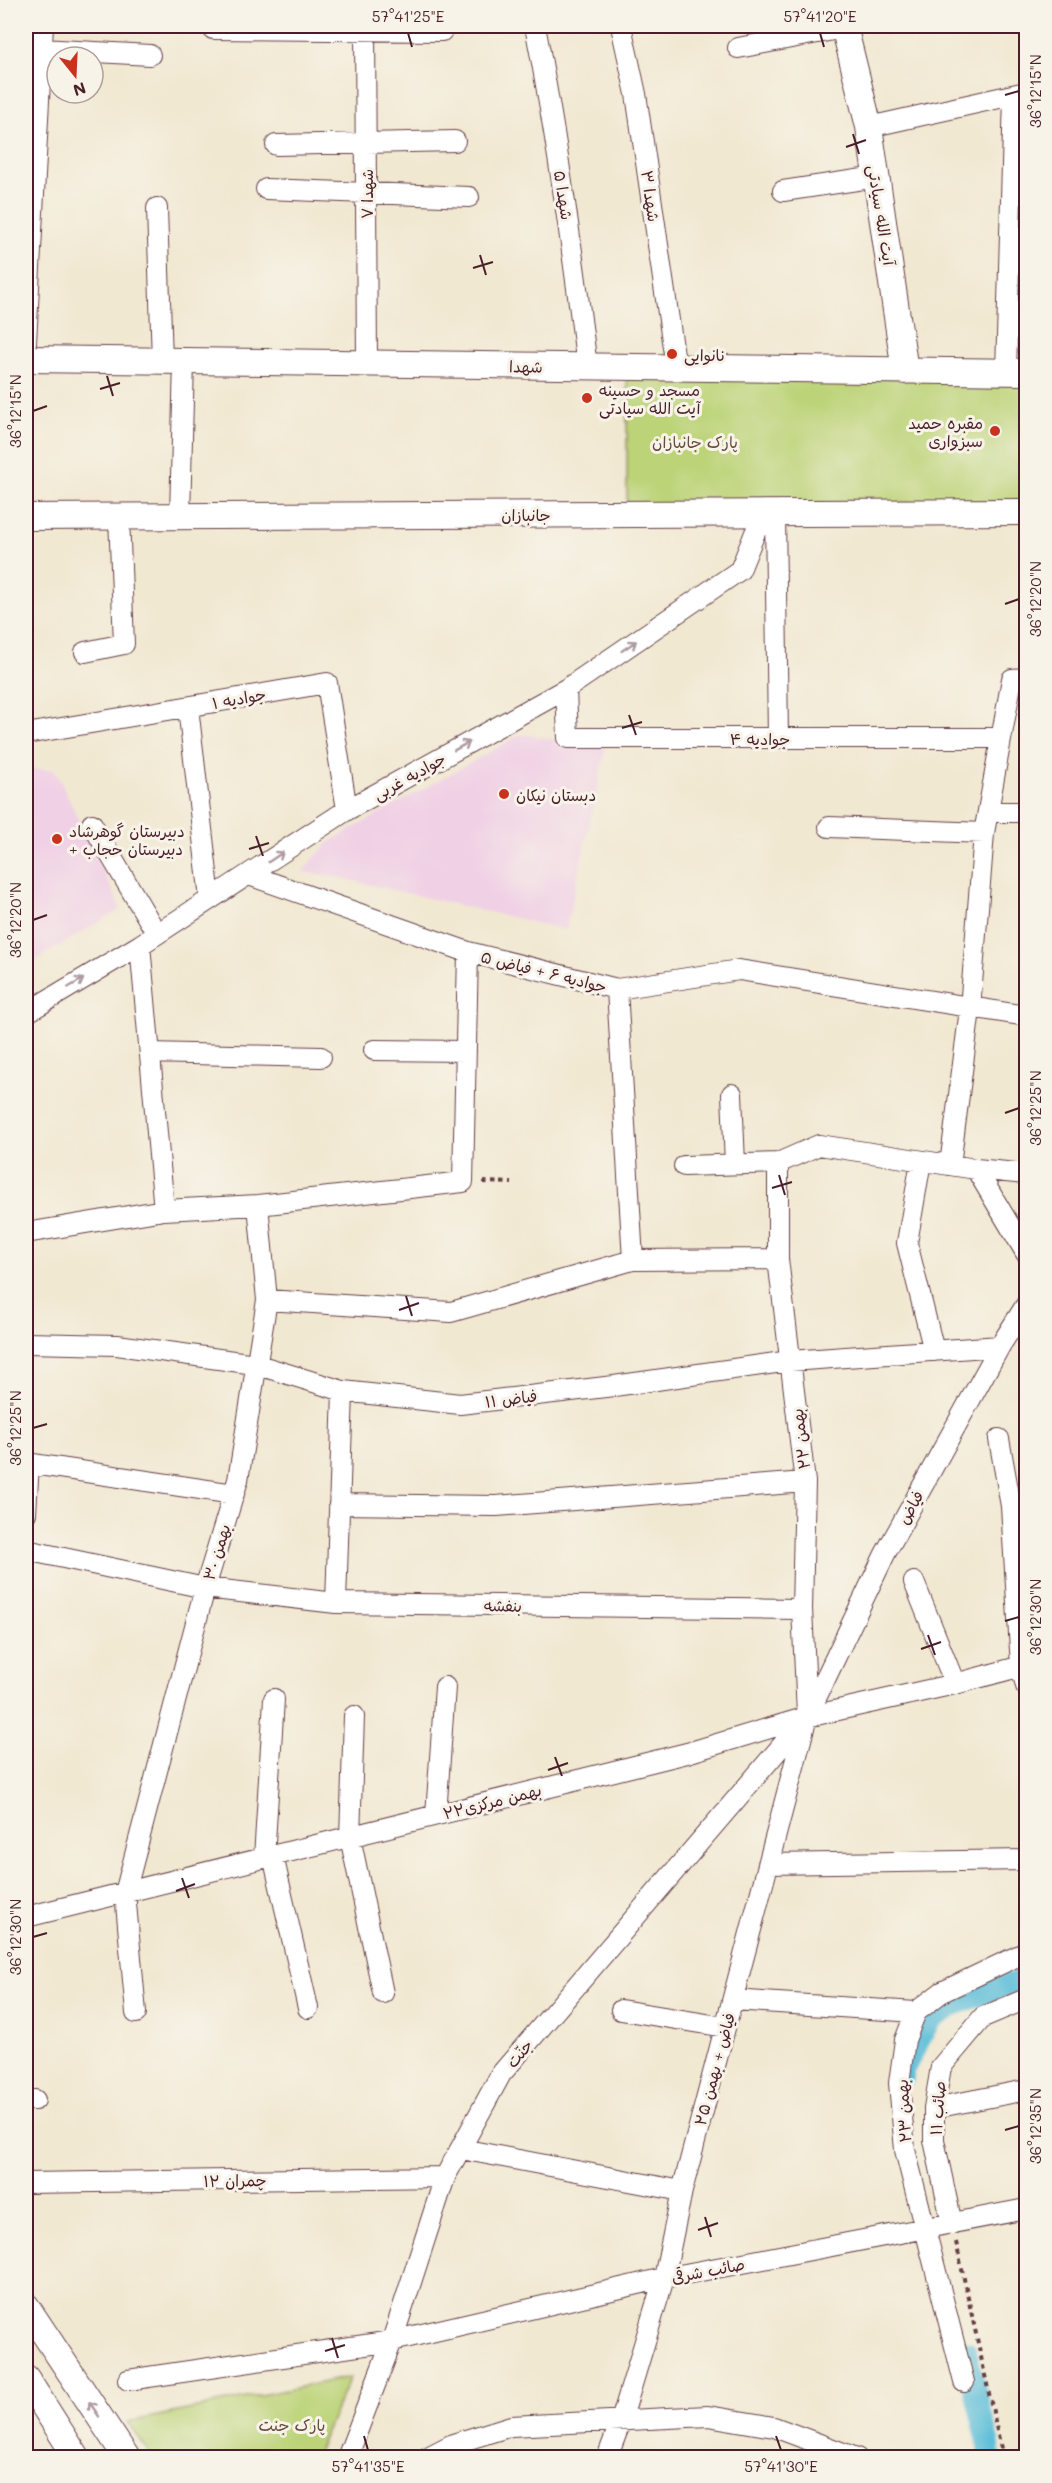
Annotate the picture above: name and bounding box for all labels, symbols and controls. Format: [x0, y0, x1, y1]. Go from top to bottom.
text: 57°41'25"E [372, 6, 445, 26]
text: 57°41'20"E [783, 6, 857, 26]
north arrow [45, 45, 105, 105]
text: 36°12'15"N [1025, 54, 1045, 128]
text: N [71, 78, 89, 102]
street label: آیت الله سیادتی [863, 163, 900, 268]
street label: شهدا ۷ [356, 169, 377, 219]
street label: شهدا ۵ [550, 169, 578, 221]
street label: شهدا ۳ [637, 169, 665, 223]
place label: نانوایی [684, 344, 726, 366]
marker: نانوایی [665, 347, 679, 361]
street label: شهدا [509, 355, 543, 377]
text: 36°12'15"N [5, 374, 25, 448]
place label: مسجد و حسینه آیت الله سیادتی [599, 379, 701, 419]
marker: مسجد و حسینه آیت الله سیادتی [580, 391, 594, 405]
place label: مقبره حمید سبزواری [908, 412, 983, 451]
marker: مقبره حمید سبزواری [988, 424, 1002, 438]
park label: پارک جانبازان [652, 431, 738, 453]
street label: جانبازان [501, 504, 551, 525]
text: 36°12'20"N [1025, 561, 1045, 637]
one-way arrow [620, 640, 636, 652]
street label: جوادیه ۱ [210, 683, 268, 714]
street label: جوادیه ۴ [730, 728, 790, 750]
one-way arrow [453, 740, 470, 752]
street label: جوادیه غربی [369, 747, 450, 805]
place label: دبستان نیکان [516, 784, 596, 805]
marker: دبستان نیکان [497, 787, 511, 801]
place label: دبیرستان گوهرشاد + دبیرستان حجاب [69, 820, 185, 859]
marker: دبیرستان گوهرشاد + دبیرستان حجاب [50, 832, 64, 846]
one-way arrow [268, 850, 285, 863]
text: 36°12'20"N [5, 882, 25, 958]
street label: جوادیه ۶ + فیاض ۵ [479, 945, 609, 998]
one-way arrow [67, 977, 84, 989]
text: 36°12'25"N [1025, 1070, 1045, 1146]
street label: فیاض ۱۱ [484, 1384, 538, 1412]
text: 36°12'25"N [5, 1390, 25, 1466]
street label: بهمن ۲۲ [786, 1407, 814, 1471]
street label: فیاض [892, 1486, 928, 1528]
street label: بهمن ۳۰ [197, 1521, 235, 1583]
text: 36°12'30"N [1025, 1579, 1045, 1655]
street label: بنفشه [484, 1594, 522, 1616]
street label: ۲۲بهمن مرکزی [441, 1779, 543, 1823]
text: 36°12'30"N [5, 1899, 25, 1975]
street label: فیاض + بهمن ۲۵ [689, 2010, 739, 2128]
street label: جنّت [501, 2034, 537, 2072]
street label: بهمن ۲۳ [891, 2079, 915, 2143]
street label: صائب ۱۱ [925, 2080, 949, 2136]
text: 36°12'35"N [1025, 2088, 1045, 2164]
street label: چمران ۱۲ [203, 2169, 267, 2192]
street label: صائب شرقی [669, 2253, 747, 2287]
one-way arrow [88, 2401, 100, 2418]
park label: پارک جنت [258, 2414, 326, 2436]
text: 57°41'35"E [331, 2456, 405, 2476]
text: 57°41'30"E [744, 2456, 818, 2476]

